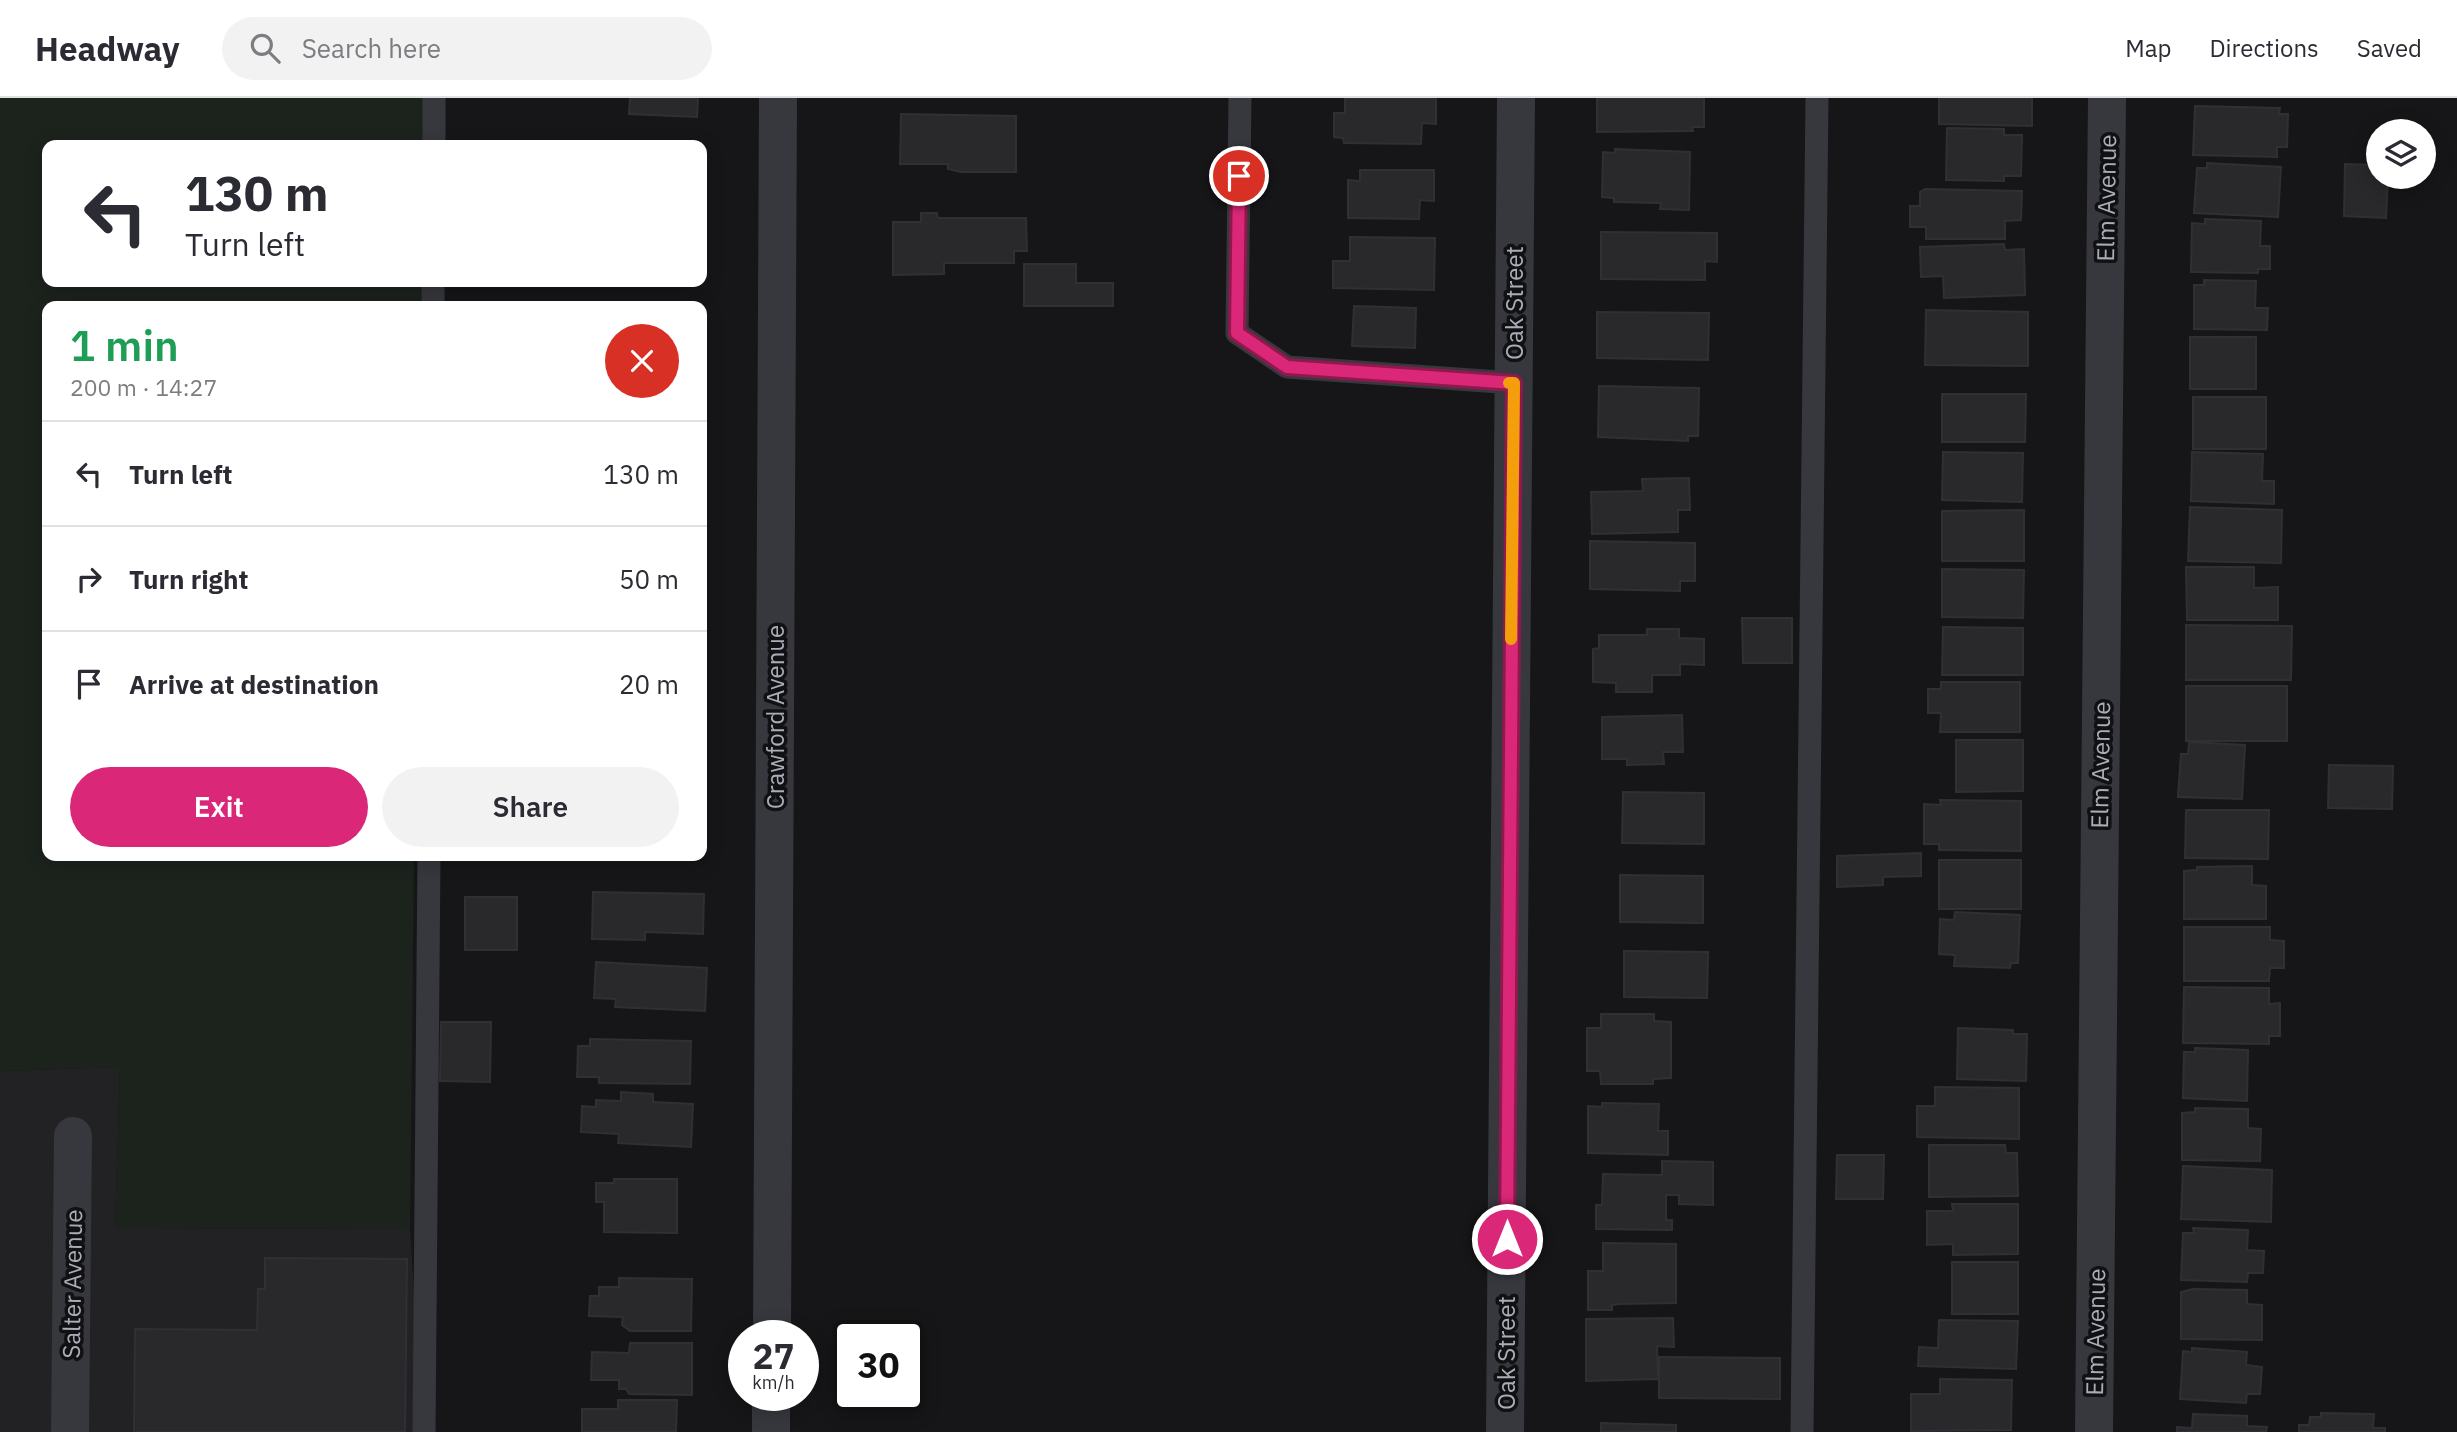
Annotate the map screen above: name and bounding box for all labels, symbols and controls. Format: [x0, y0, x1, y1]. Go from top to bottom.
search box [222, 17, 712, 80]
text: Headway [35, 27, 180, 70]
icon: search [246, 29, 284, 67]
text: Search here [302, 31, 441, 65]
text: Map [2125, 32, 2171, 64]
text: Directions [2209, 32, 2319, 64]
text: Saved [2357, 32, 2422, 64]
map controls [2366, 119, 2436, 189]
button: layers [2366, 119, 2436, 189]
street label: Elm Avenue [2089, 134, 2123, 262]
pin [1209, 146, 1269, 206]
icon: arrive [1220, 157, 1258, 195]
text: 130 m [185, 161, 329, 224]
icon: left [70, 168, 161, 259]
text: Turn left [185, 223, 305, 265]
street label: Oak Street [1498, 246, 1530, 360]
text: 1 min [70, 318, 179, 373]
button: close [605, 324, 679, 398]
text: 200 m · 14:27 [70, 372, 217, 402]
icon: left [70, 455, 108, 493]
text: Turn left [129, 457, 232, 491]
text: 130 m [603, 457, 679, 491]
icon: right [70, 560, 108, 598]
text: Turn right [129, 562, 248, 596]
text: 50 m [619, 562, 679, 596]
street label: Crawford Avenue [759, 625, 791, 809]
icon: arrive [70, 665, 108, 703]
text: Arrive at destination [129, 667, 379, 701]
text: 20 m [619, 667, 679, 701]
street label: Elm Avenue [2083, 701, 2117, 829]
button: Exit [70, 767, 368, 847]
button: Share [382, 767, 679, 847]
position arrow [1470, 1202, 1544, 1276]
street label: Salter Avenue [55, 1209, 89, 1359]
street label: Elm Avenue [2078, 1268, 2112, 1396]
street label: Oak Street [1490, 1296, 1522, 1410]
speed limit sign: 30 [833, 1320, 924, 1411]
text: 27 [752, 1333, 795, 1379]
text: km/h [752, 1371, 795, 1394]

